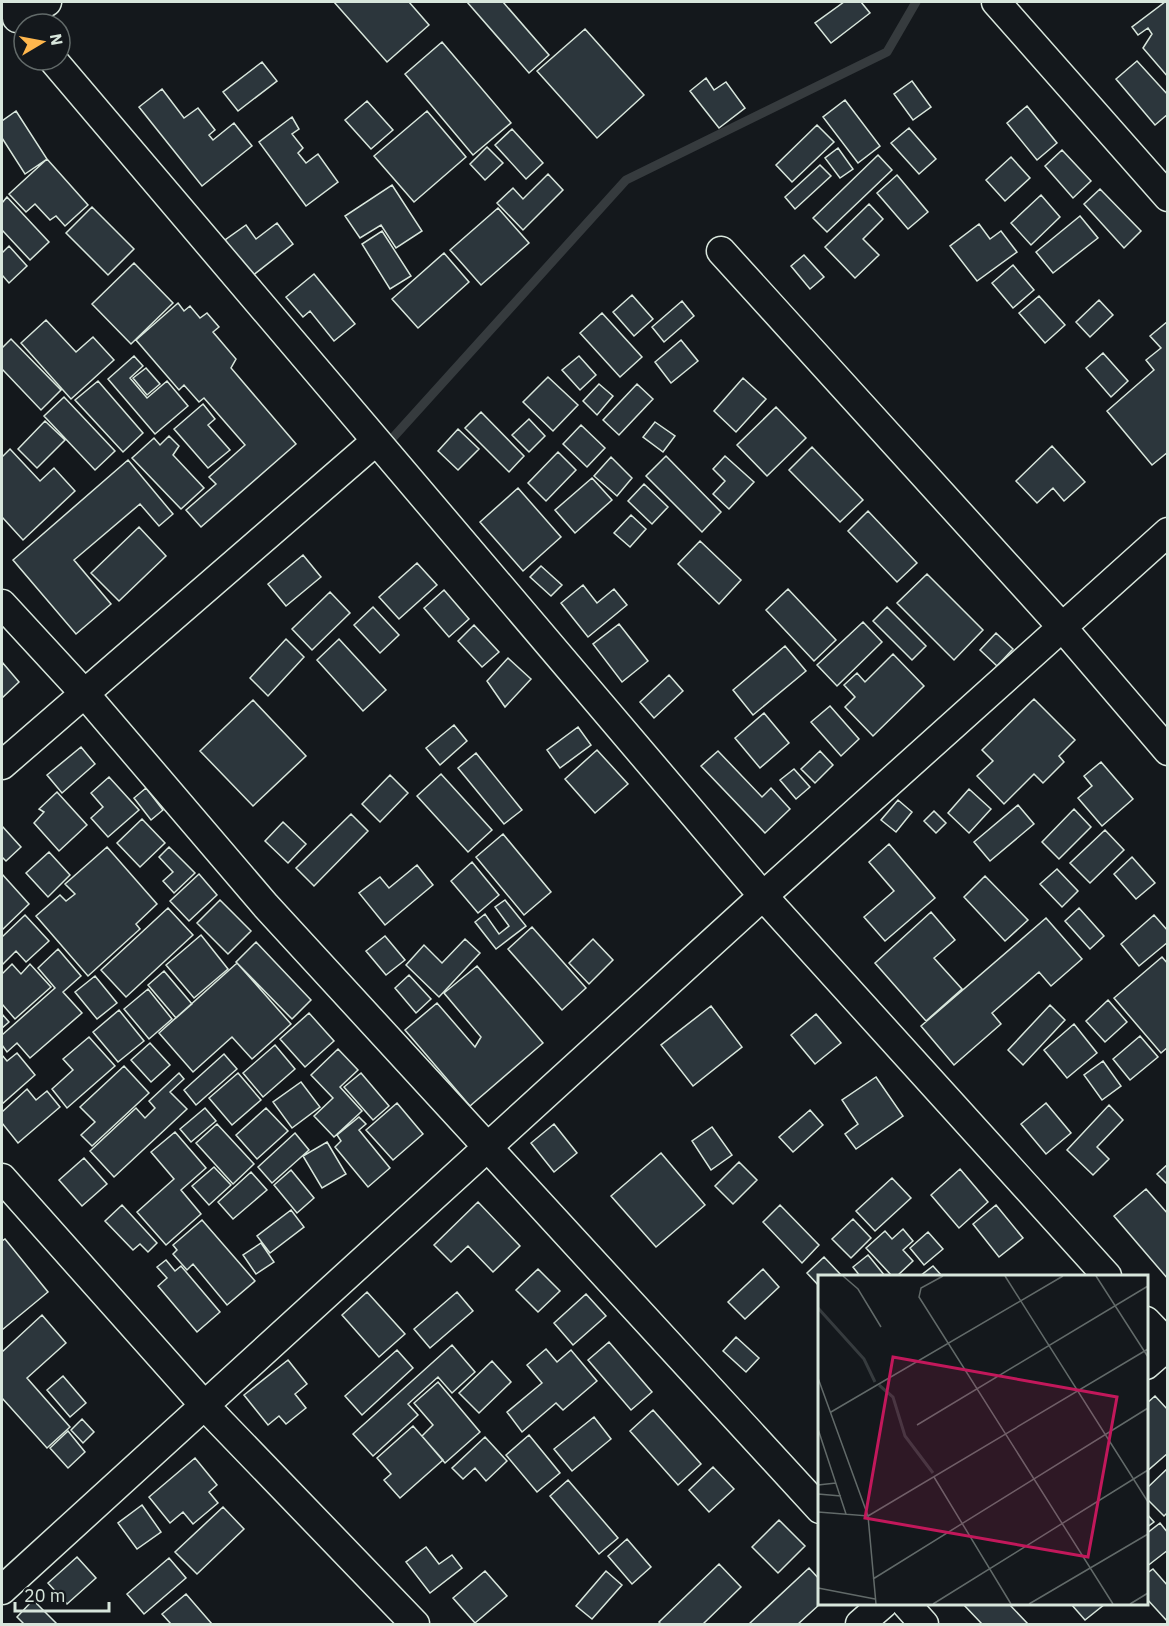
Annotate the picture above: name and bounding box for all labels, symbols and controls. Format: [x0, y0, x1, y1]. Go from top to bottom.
north arrow [12, 12, 72, 72]
text: N [46, 32, 68, 47]
inset map [818, 1275, 1148, 1605]
scale bar [15, 1575, 110, 1613]
text: 20 m [24, 1584, 66, 1607]

